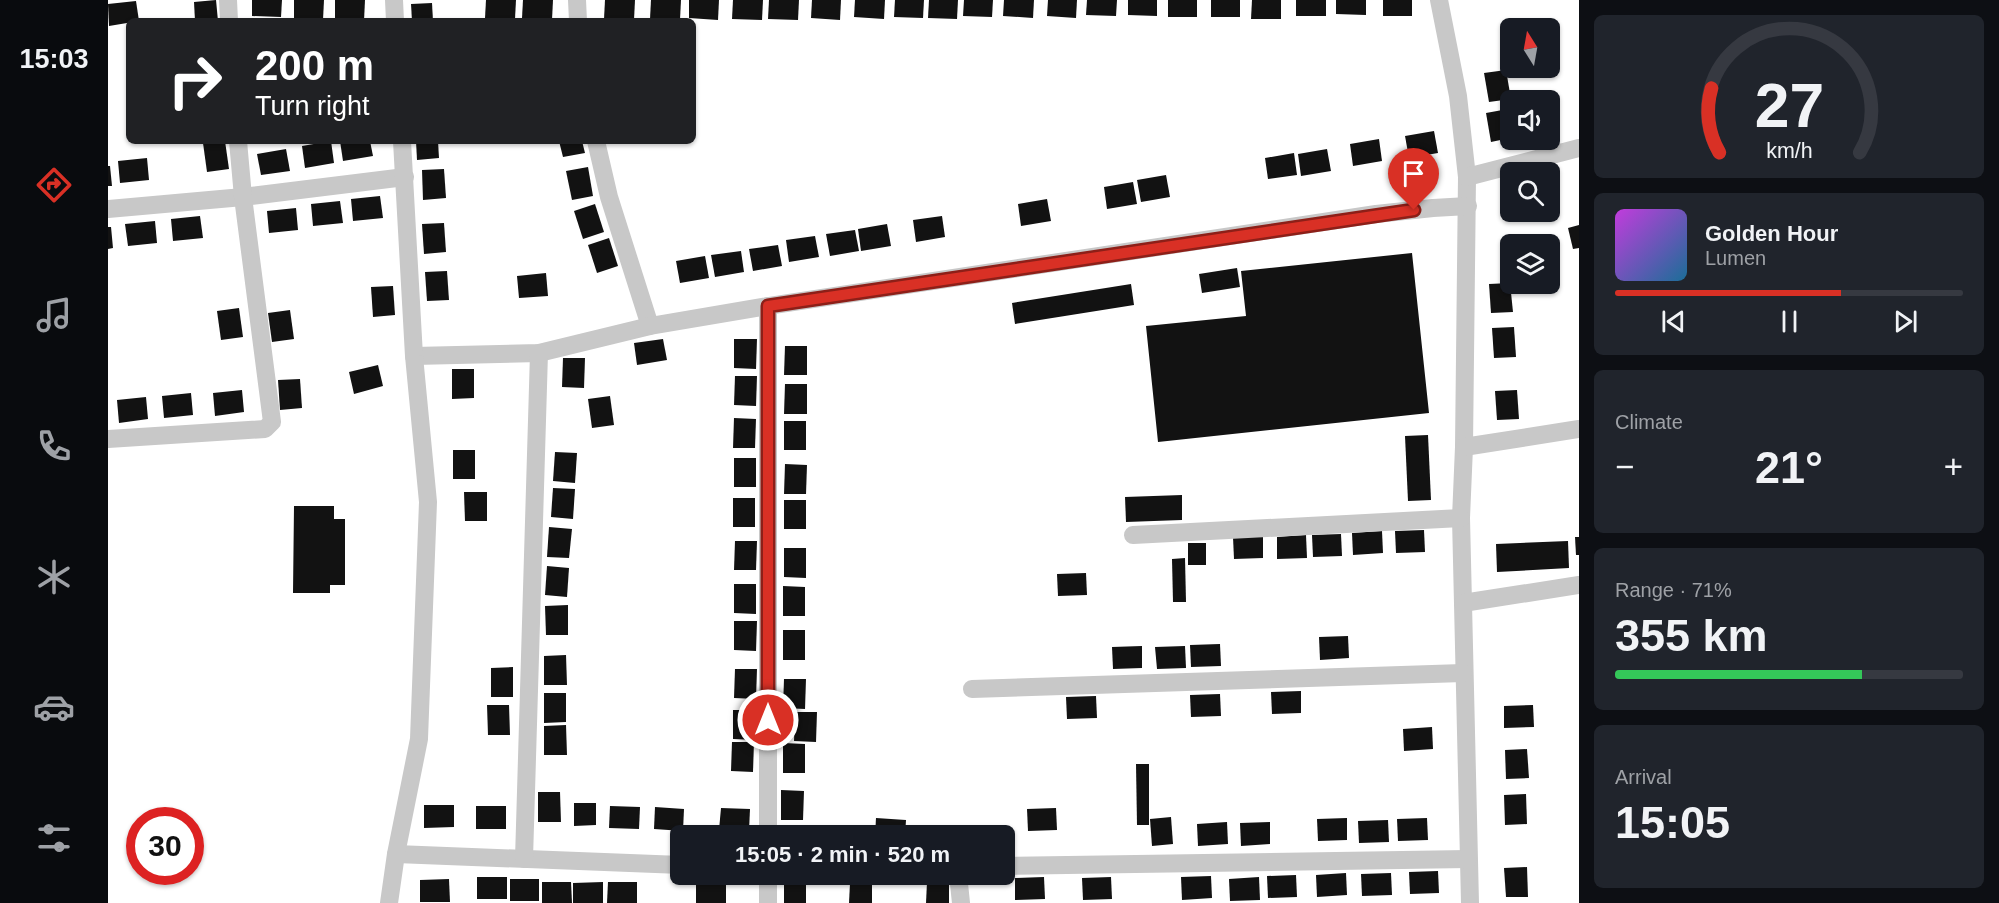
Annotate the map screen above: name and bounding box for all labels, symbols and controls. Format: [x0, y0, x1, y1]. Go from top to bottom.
north arrow [1500, 18, 1560, 78]
map controls [1500, 18, 1560, 294]
icon: right [156, 42, 234, 120]
text: 200 m [255, 42, 374, 89]
text: 15:03 [19, 44, 89, 74]
text: 27 [1754, 71, 1824, 140]
button: sound [1500, 90, 1560, 150]
text: Turn right [255, 91, 370, 121]
text: km/h [1766, 140, 1812, 164]
pin [1388, 148, 1439, 210]
icon: arrive [1397, 157, 1430, 190]
button: search [1500, 162, 1560, 222]
icon: directions [33, 164, 75, 206]
text: Golden Hour [1705, 221, 1838, 246]
button: layers [1500, 234, 1560, 294]
text: Lumen [1705, 247, 1766, 269]
icon: music [33, 294, 75, 336]
icon: previous [1657, 305, 1690, 338]
icon: pause [1773, 305, 1806, 338]
icon: next [1889, 305, 1922, 338]
text: Climate [1615, 411, 1683, 433]
icon: phone [33, 425, 75, 467]
text: 21° [1755, 442, 1823, 493]
text: − [1615, 448, 1634, 485]
text: + [1944, 448, 1963, 485]
icon: climate [33, 556, 75, 598]
text: Range · 71% [1615, 579, 1732, 601]
text: 355 km [1615, 610, 1768, 661]
icon: car [33, 686, 75, 728]
position arrow [736, 688, 800, 752]
text: Arrival [1615, 766, 1672, 788]
text: 15:05 [1615, 797, 1730, 848]
speed limit sign: 30 [126, 807, 204, 885]
icon: filters [33, 817, 75, 859]
text: 15:05 · 2 min · 520 m [735, 842, 950, 867]

